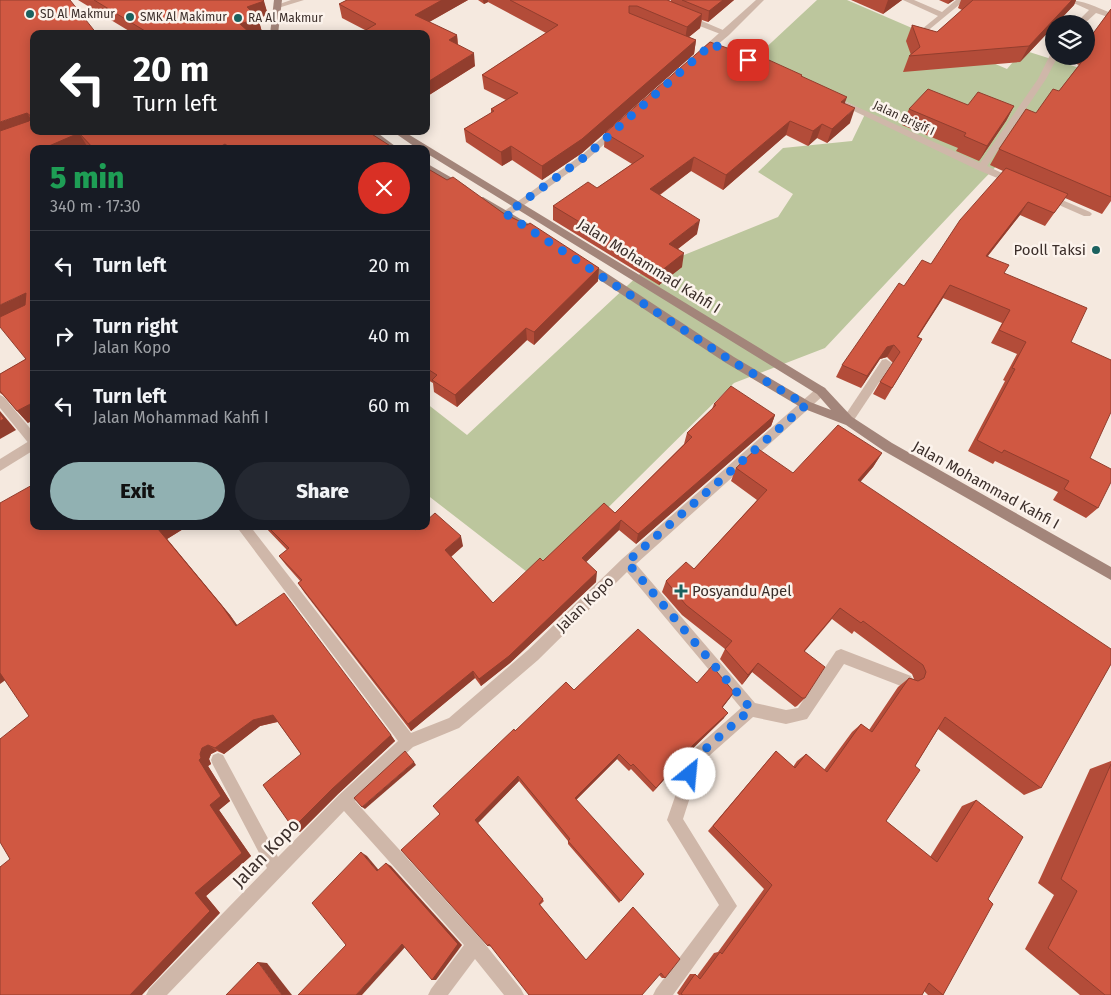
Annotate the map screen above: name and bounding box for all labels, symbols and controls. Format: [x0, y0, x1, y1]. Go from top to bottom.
place label: SD Al Makmur [40, 7, 115, 21]
marker: SD Al Makmur [24, 8, 36, 20]
place label: SMK Al Makimur [140, 10, 227, 24]
marker: SMK Al Makimur [124, 11, 136, 23]
place label: RA Al Makmur [248, 11, 323, 25]
marker: RA Al Makmur [232, 12, 244, 24]
map controls [1045, 15, 1095, 65]
button: layers [1045, 15, 1095, 65]
pin [727, 39, 769, 81]
icon: arrive [734, 46, 762, 74]
text: 20 m [133, 48, 209, 90]
icon: left [50, 50, 115, 115]
text: Turn left [133, 90, 217, 117]
street label: Jalan Brigif I [871, 98, 937, 138]
text: 5 min [50, 160, 124, 196]
button: close [358, 162, 410, 214]
text: 340 m · 17:30 [50, 197, 141, 216]
street label: Jalan Mohammad Kahfi I [574, 215, 724, 317]
place label: Pooll Taksi [1013, 241, 1086, 259]
marker: Pooll Taksi [1090, 244, 1102, 256]
icon: left [50, 252, 78, 280]
text: Turn left [93, 254, 167, 277]
text: 20 m [369, 254, 410, 277]
text: Turn right [93, 315, 178, 338]
icon: right [50, 322, 78, 350]
text: 40 m [368, 324, 410, 347]
text: Jalan Kopo [93, 338, 171, 357]
text: Turn left [93, 385, 167, 408]
icon: left [50, 392, 78, 420]
text: 60 m [368, 394, 410, 417]
text: Jalan Mohammad Kahfi I [93, 408, 269, 427]
street label: Jalan Mohammad Kahfi I [910, 437, 1062, 533]
button: Exit [50, 462, 225, 520]
button: Share [235, 462, 410, 520]
street label: Jalan Kopo [553, 572, 617, 636]
place label: Posyandu Apel [692, 582, 792, 600]
marker: Posyandu Apel [674, 584, 688, 598]
position arrow [663, 747, 715, 799]
street label: Jalan Kopo [228, 814, 304, 892]

